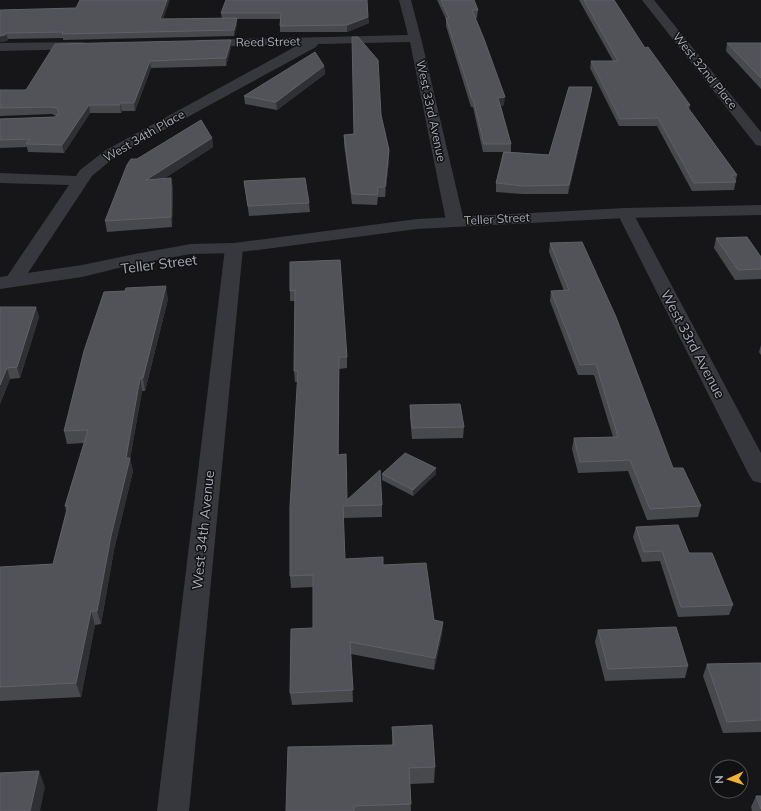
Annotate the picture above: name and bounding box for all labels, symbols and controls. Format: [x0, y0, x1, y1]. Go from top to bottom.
street label: West 32nd Place [670, 29, 741, 112]
street label: Reed Street [235, 33, 300, 50]
street label: West 33rd Avenue [413, 59, 450, 163]
street label: West 34th Place [100, 106, 187, 165]
street label: Teller Street [464, 209, 530, 228]
street label: Teller Street [120, 250, 198, 278]
street label: West 33rd Avenue [657, 287, 729, 401]
street label: West 34th Avenue [188, 469, 218, 591]
north arrow [709, 759, 749, 799]
text: N [712, 775, 726, 784]

